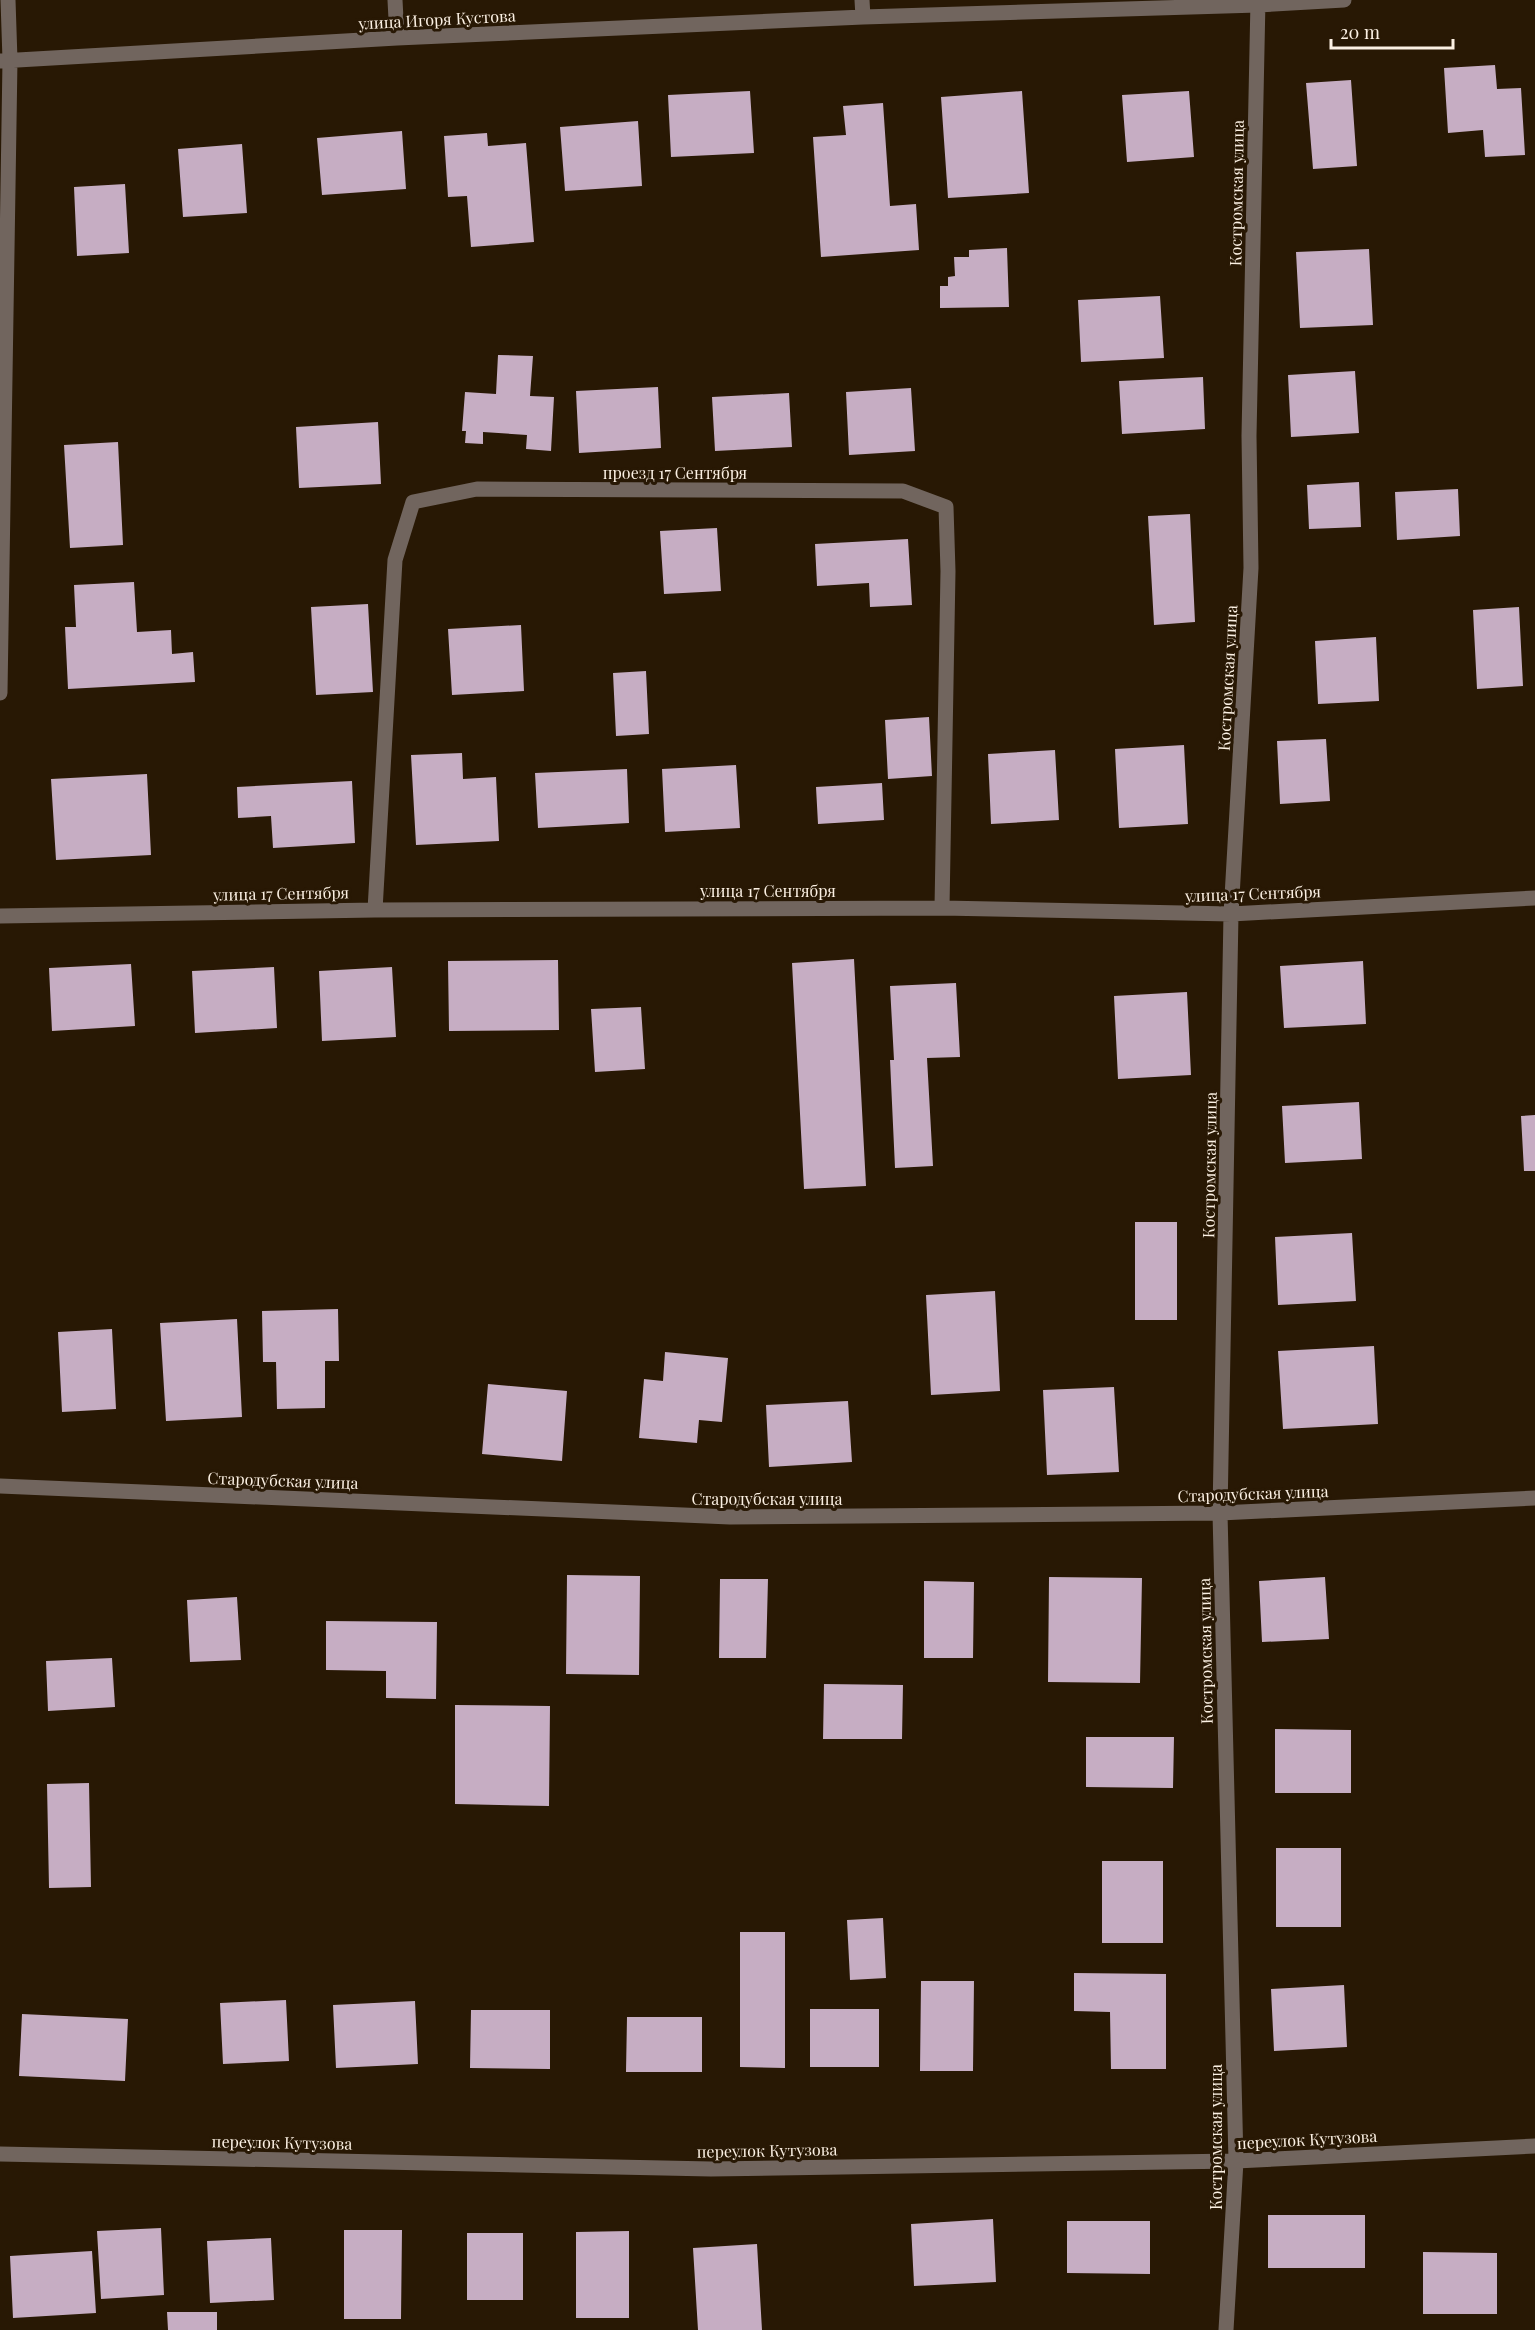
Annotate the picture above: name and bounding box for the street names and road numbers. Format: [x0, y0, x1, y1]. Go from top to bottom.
street label: улица Игоря Кустова [357, 4, 516, 34]
street label: Костромская улица [1224, 120, 1248, 266]
street label: проезд 17 Сентября [603, 462, 748, 483]
street label: Костромская улица [1213, 604, 1241, 752]
street label: улица 17 Сентября [699, 880, 836, 901]
street label: улица 17 Сентября [1184, 880, 1322, 906]
street label: улица 17 Сентября [212, 881, 349, 905]
street label: Костромская улица [1197, 1092, 1221, 1238]
street label: Стародубская улица [207, 1467, 359, 1493]
street label: Стародубская улица [1177, 1480, 1329, 1506]
street label: Стародубская улица [691, 1488, 843, 1509]
street label: Костромская улица [1193, 1578, 1217, 1724]
street label: Костромская улица [1205, 2064, 1226, 2210]
street label: переулок Кутузова [1236, 2125, 1378, 2153]
street label: переулок Кутузова [212, 2130, 352, 2154]
street label: переулок Кутузова [697, 2138, 837, 2162]

